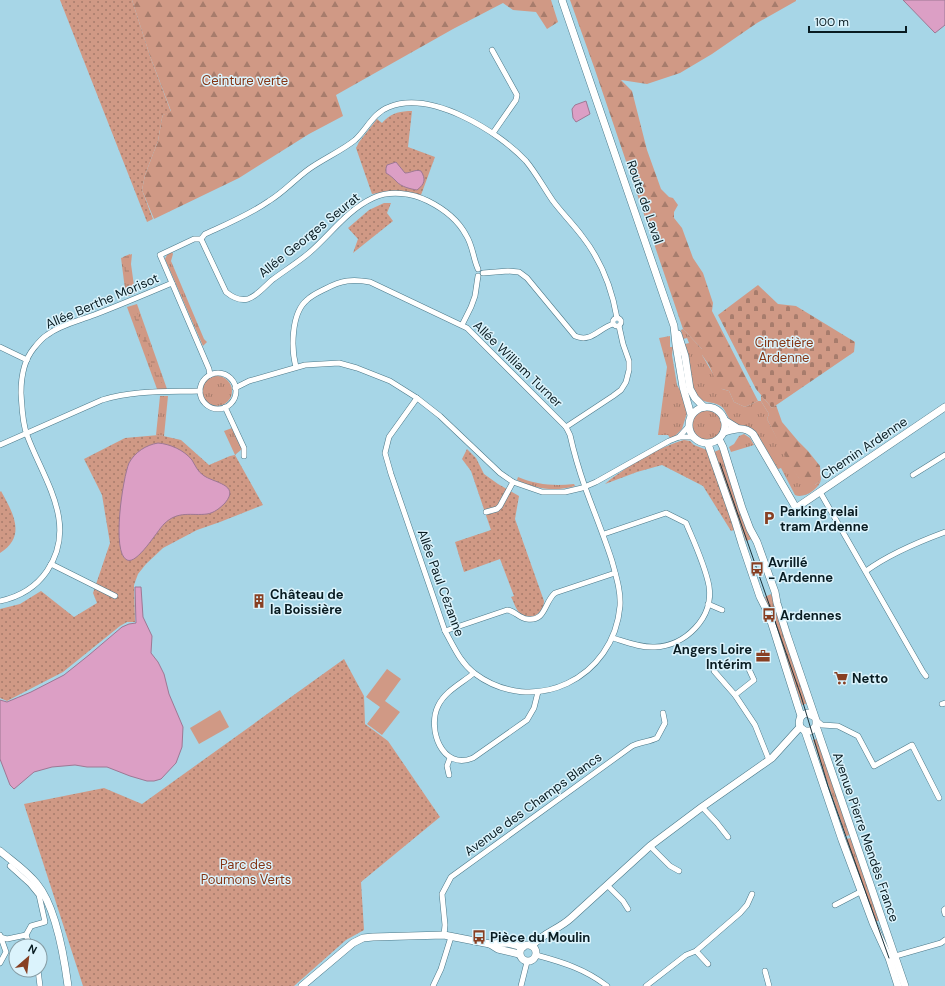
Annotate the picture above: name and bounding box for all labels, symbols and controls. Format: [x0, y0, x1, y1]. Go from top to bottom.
scale bar [809, 8, 906, 34]
text: 100 m [815, 14, 849, 30]
park label: Ceinture verte [202, 72, 288, 89]
street label: Route de Laval [623, 158, 667, 246]
street label: Allée Georges Seurat [255, 189, 363, 281]
street label: Allée Berthe Morisot [43, 269, 161, 333]
street label: Allée William Turner [470, 317, 566, 411]
park label: Cimetière Ardenne [755, 334, 813, 366]
street label: Chemin Ardenne [817, 413, 911, 483]
place label: Parking relai tram Ardenne [780, 503, 869, 535]
parking icon: Parking relai tram Ardenne [761, 510, 777, 526]
street label: Allée Paul Cézanne [414, 527, 468, 639]
place label: Avrillé - Ardenne [768, 554, 833, 586]
bus stop icon: Avrillé - Ardenne [749, 561, 765, 577]
place label: Château de la Boissière [270, 586, 344, 618]
building icon: Château de la Boissière [251, 593, 267, 609]
bus stop icon: Ardennes [761, 607, 777, 623]
place label: Ardennes [780, 607, 842, 624]
place label: Angers Loire Intérim [673, 641, 752, 673]
office icon: Angers Loire Intérim [755, 648, 771, 664]
supermarket icon: Netto [833, 670, 849, 686]
place label: Netto [852, 670, 888, 687]
street label: Avenue des Champs Blancs [461, 748, 605, 860]
street label: Avenue Pierre Mendès France [829, 750, 903, 924]
park label: Parc des Poumons Verts [201, 856, 291, 888]
bus stop icon: Pièce du Moulin [471, 929, 487, 945]
place label: Pièce du Moulin [490, 929, 590, 946]
north arrow [8, 938, 48, 978]
text: N [26, 941, 40, 957]

